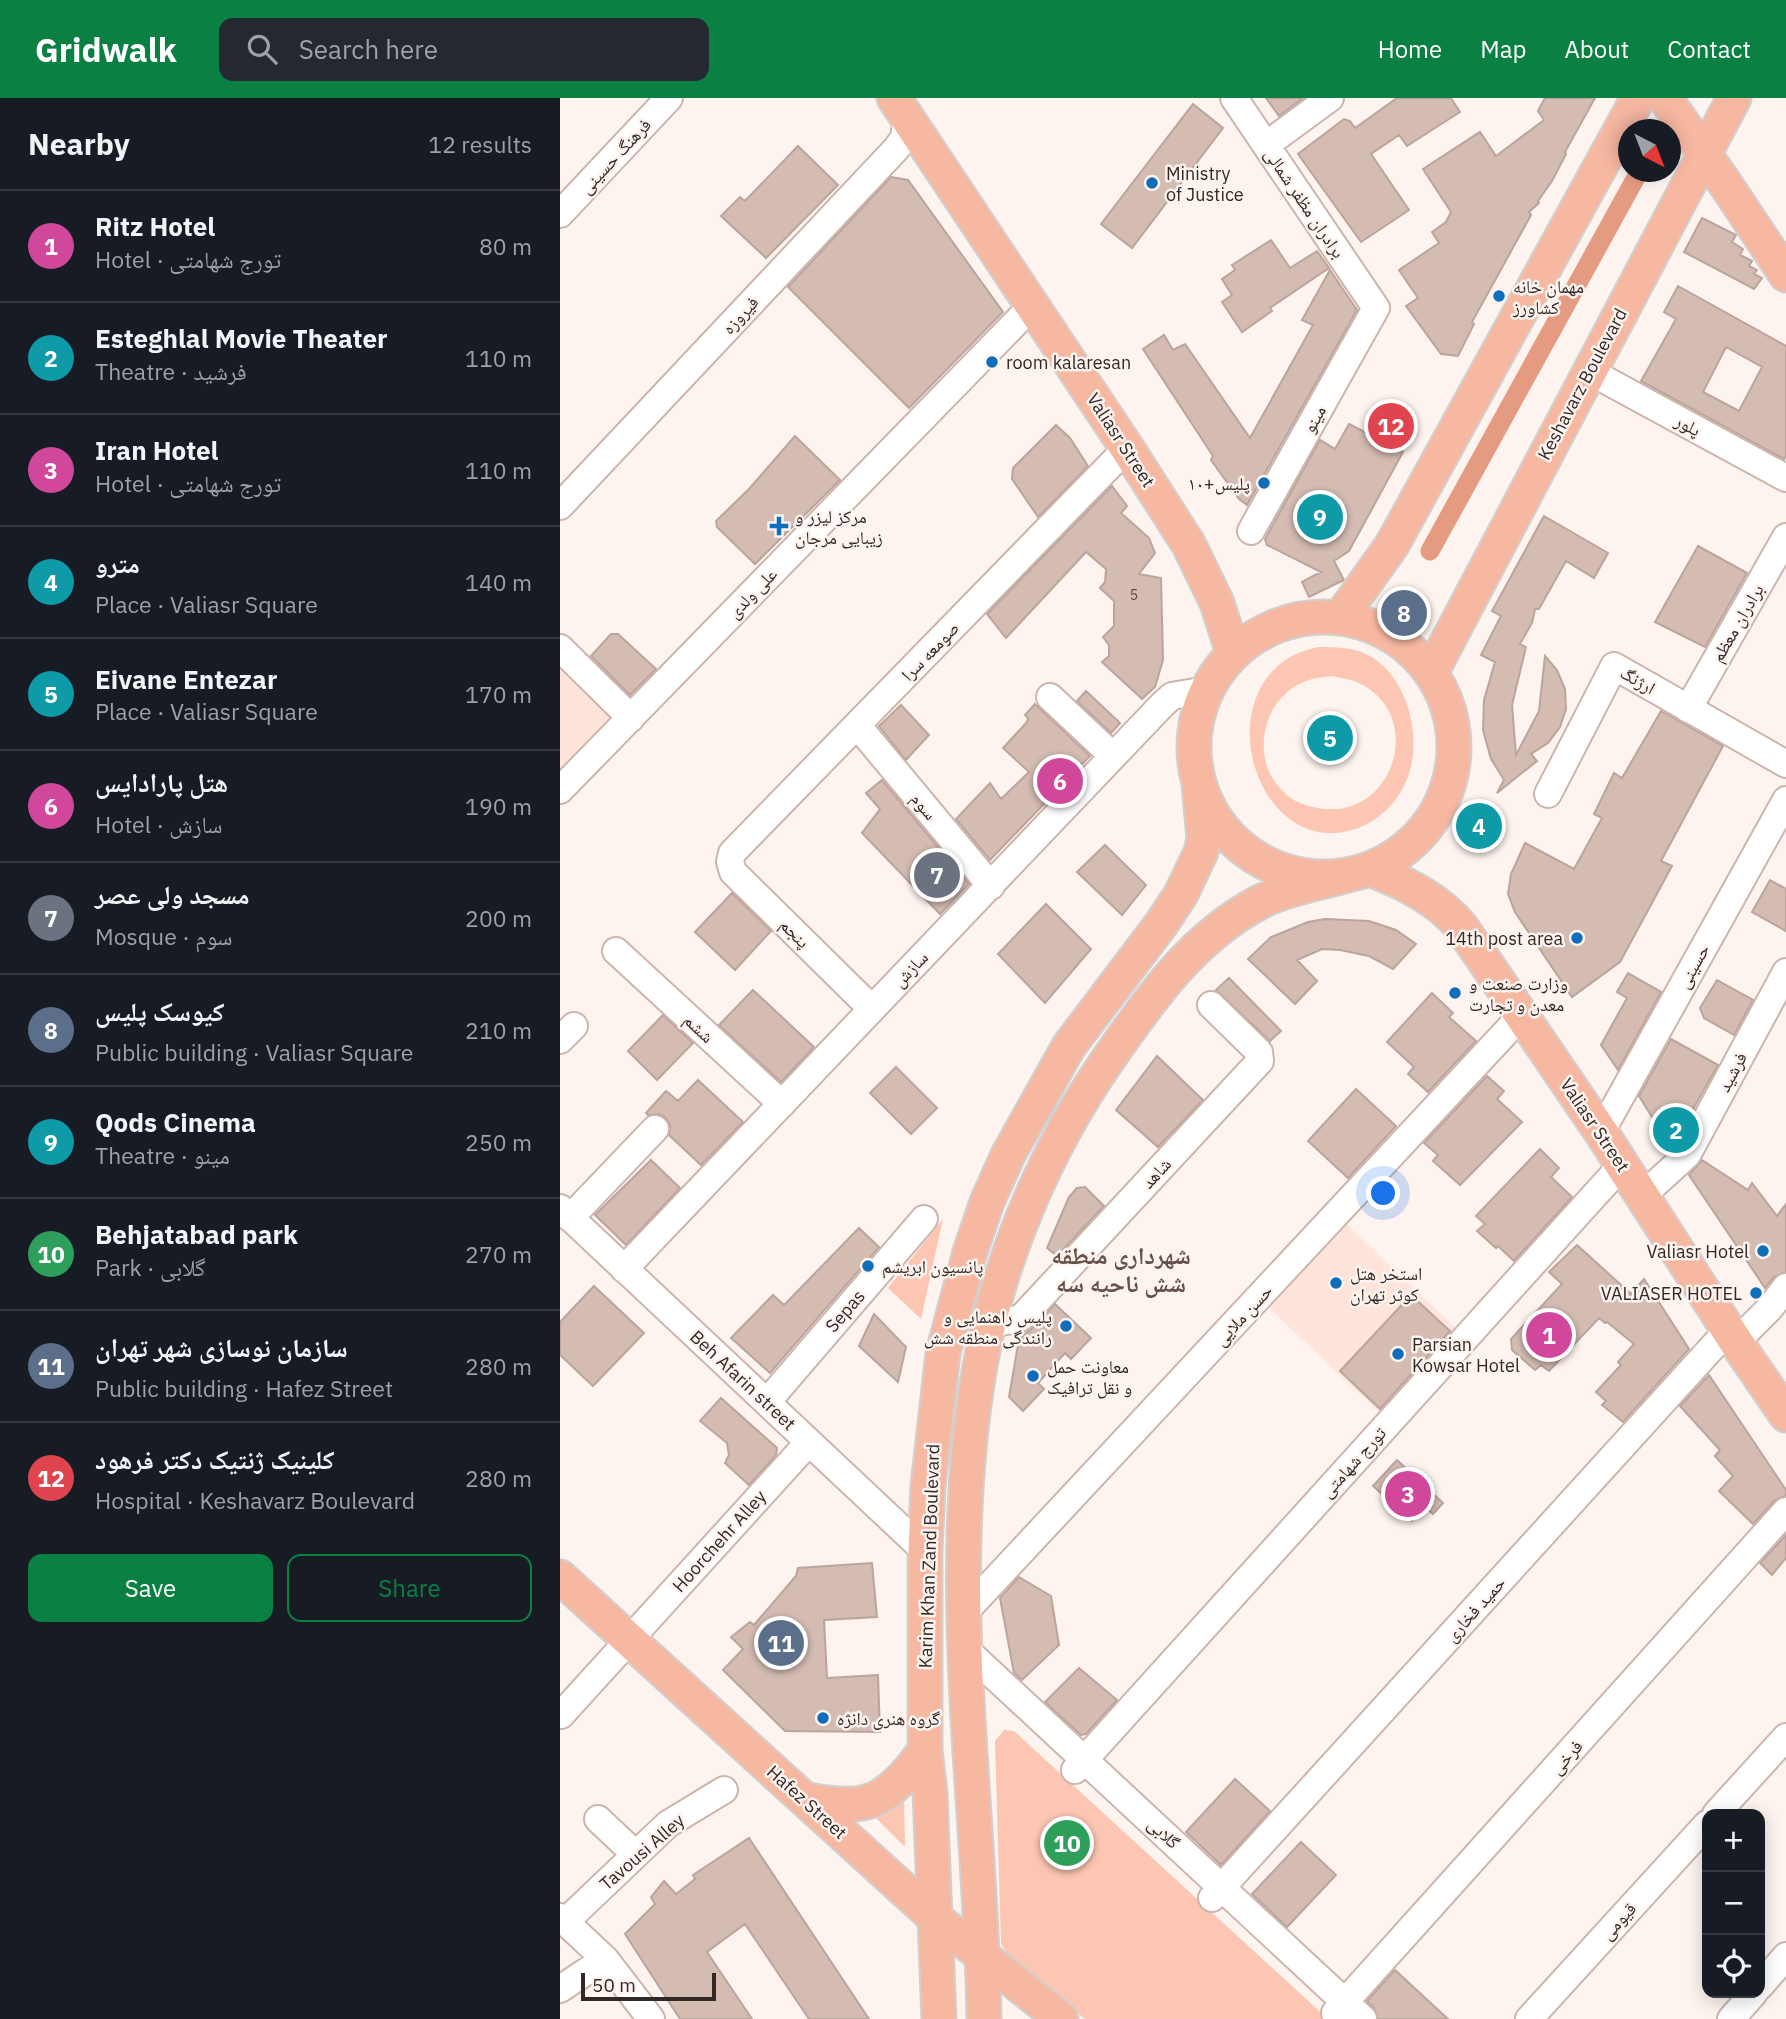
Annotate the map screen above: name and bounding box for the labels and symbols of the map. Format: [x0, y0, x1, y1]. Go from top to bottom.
street label: فرهنگ حسینی [574, 113, 656, 199]
north arrow [1618, 119, 1681, 182]
street label: برادران مظفر شمالی [1260, 144, 1350, 263]
place label: Ministry of Justice [1166, 162, 1244, 206]
marker: Ministry of Justice [1144, 175, 1160, 191]
place label: مهمان خانه كشاورز [1512, 275, 1584, 319]
marker: مهمان خانه كشاورز [1491, 288, 1507, 304]
street label: فیروزه [717, 291, 763, 339]
street label: Keshavarz Boulevard [1532, 304, 1632, 464]
place label: room kalaresan [1006, 351, 1131, 374]
marker: room kalaresan [984, 354, 1000, 370]
street label: Valiasr Street [1082, 388, 1160, 492]
pin: 12 [1368, 400, 1414, 452]
street label: مینو [1297, 401, 1331, 437]
street label: پلور [1670, 408, 1705, 441]
place label: پلیس+۱۰ [1188, 472, 1250, 495]
marker: پلیس+۱۰ [1256, 475, 1272, 491]
pin: 9 [1297, 491, 1343, 543]
place label: مرکز لیزر و زیبایی مرجان [795, 505, 883, 549]
marker: مرکز لیزر و زیبایی مرجان [769, 516, 789, 536]
street label: علی ولدی [722, 563, 782, 623]
street label: برادران معظم [1705, 580, 1769, 667]
house number: 5 [1130, 586, 1138, 604]
pin: 8 [1381, 587, 1427, 639]
street label: صومعه سرا [896, 616, 964, 686]
street label: ارژنگ [1616, 661, 1660, 699]
pin: 5 [1307, 712, 1353, 764]
pin: 6 [1037, 755, 1083, 807]
street label: سوم [905, 787, 942, 825]
pin: 4 [1456, 800, 1502, 852]
pin: 7 [914, 849, 960, 901]
street label: پنجم [775, 913, 815, 953]
place label: 14th post area [1445, 927, 1563, 950]
marker: 14th post area [1569, 930, 1585, 946]
street label: حسینی [1671, 940, 1715, 992]
street label: سازش [887, 946, 933, 992]
place label: وزارت صنعت و معدن و تجارت [1469, 972, 1568, 1016]
marker: وزارت صنعت و معدن و تجارت [1447, 985, 1463, 1001]
street label: ششم [678, 1008, 719, 1048]
street label: فرشید [1712, 1048, 1752, 1096]
street label: Valiasr Street [1555, 1074, 1635, 1176]
pin: 2 [1653, 1104, 1699, 1156]
street label: شاهد [1136, 1153, 1176, 1193]
your location [1366, 1176, 1400, 1210]
district label: شهرداری منطقه شش ناحیه سه [1051, 1239, 1191, 1299]
place label: Valiasr Hotel [1647, 1240, 1749, 1263]
marker: Valiasr Hotel [1755, 1243, 1771, 1259]
place label: پانسیون ابریشم [882, 1255, 983, 1279]
marker: پانسیون ابریشم [860, 1258, 876, 1274]
place label: استخر هتل کوثر تهران [1350, 1262, 1422, 1306]
marker: استخر هتل کوثر تهران [1328, 1275, 1344, 1291]
street label: حسن ملایی [1209, 1279, 1277, 1351]
place label: VALIASER HOTEL [1601, 1282, 1742, 1305]
street label: Sepas [820, 1285, 870, 1337]
marker: VALIASER HOTEL [1748, 1285, 1764, 1301]
place label: پلیس راهنمایی و رانندگی منطقه شش [924, 1305, 1052, 1349]
pin: 1 [1526, 1309, 1572, 1361]
marker: پلیس راهنمایی و رانندگی منطقه شش [1058, 1318, 1074, 1334]
street label: Beh Afarin street [685, 1325, 801, 1435]
place label: Parsian Kowsar Hotel [1412, 1333, 1520, 1377]
marker: Parsian Kowsar Hotel [1390, 1346, 1406, 1362]
place label: معاونت حمل و نقل ترافیک [1047, 1355, 1132, 1399]
marker: معاونت حمل و نقل ترافیک [1025, 1368, 1041, 1384]
street label: تورج شهامتی [1315, 1422, 1392, 1503]
street label: Karim Khan Zand Boulevard [914, 1443, 944, 1669]
pin: 3 [1385, 1468, 1431, 1520]
street label: Hoorchehr Alley [667, 1485, 771, 1597]
street label: حمید فخاری [1440, 1571, 1510, 1647]
pin: 11 [758, 1617, 804, 1669]
place label: گروه هنری دانژه [837, 1707, 941, 1730]
marker: گروه هنری دانژه [815, 1710, 831, 1726]
street label: فرخی [1545, 1735, 1587, 1779]
street label: Hafez Street [762, 1760, 852, 1844]
street label: Tavousi Alley [595, 1809, 689, 1895]
street label: گلابی [1143, 1812, 1185, 1854]
pin: 10 [1044, 1817, 1090, 1869]
street label: قیومی [1595, 1897, 1641, 1945]
scale bar [581, 1970, 716, 2002]

